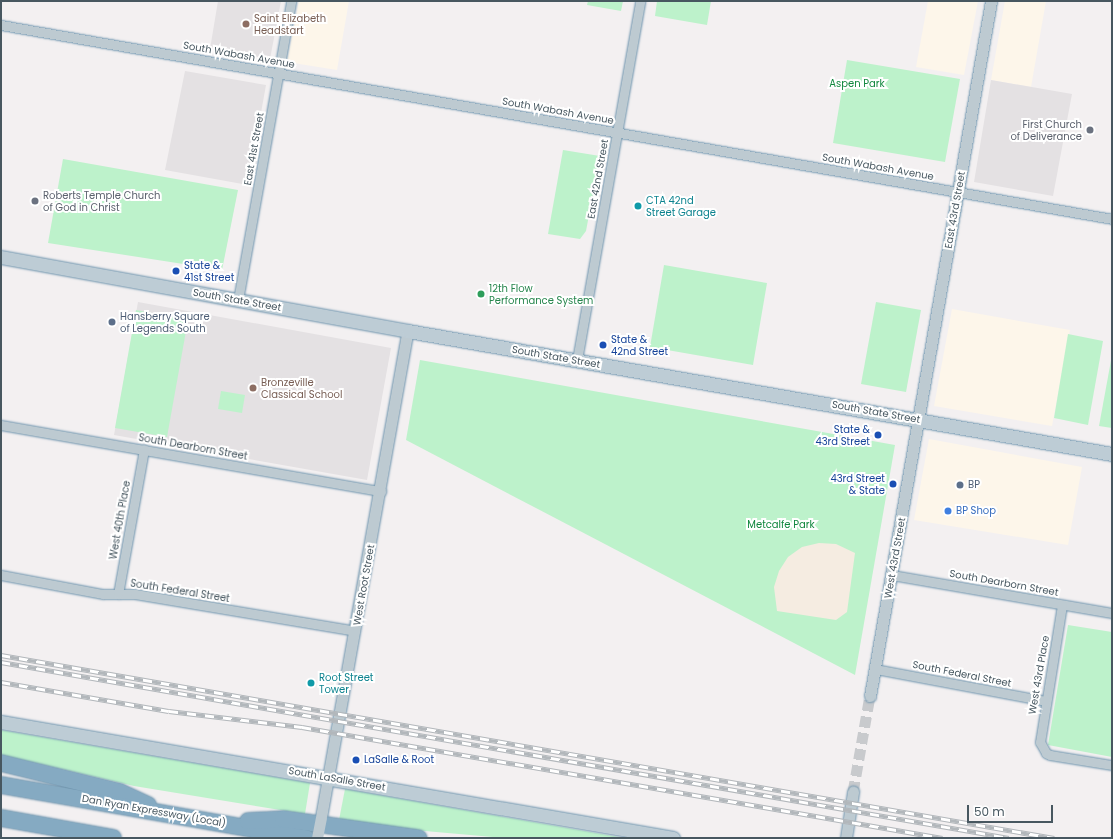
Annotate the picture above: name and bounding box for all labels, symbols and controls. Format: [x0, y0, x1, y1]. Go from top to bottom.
place label: Saint Elizabeth Headstart [254, 12, 326, 36]
marker: Saint Elizabeth Headstart [241, 19, 251, 29]
street label: South Wabash Avenue [182, 39, 296, 71]
park label: Aspen Park [829, 78, 885, 90]
street label: South Wabash Avenue [501, 95, 615, 127]
street label: East 41st Street [242, 112, 266, 186]
place label: First Church of Deliverance [1010, 118, 1082, 142]
marker: First Church of Deliverance [1085, 125, 1095, 135]
street label: East 42nd Street [585, 138, 611, 220]
street label: South Wabash Avenue [821, 151, 935, 183]
street label: East 43rd Street [942, 171, 968, 249]
place label: Roberts Temple Church of God in Christ [43, 189, 160, 212]
place label: CTA 42nd Street Garage [646, 194, 716, 218]
marker: Roberts Temple Church of God in Christ [30, 196, 40, 206]
marker: CTA 42nd Street Garage [633, 201, 643, 211]
place label: State & 41st Street [184, 259, 234, 282]
marker: State & 41st Street [171, 266, 181, 276]
place label: 12th Flow Performance System [489, 282, 593, 306]
street label: South State Street [192, 286, 282, 314]
marker: 12th Flow Performance System [476, 289, 486, 299]
place label: Hansberry Square of Legends South [120, 310, 210, 334]
marker: Hansberry Square of Legends South [107, 317, 117, 327]
place label: State & 42nd Street [611, 333, 668, 356]
marker: State & 42nd Street [598, 340, 608, 350]
street label: South State Street [511, 343, 601, 371]
place label: Bronzeville Classical School [261, 376, 342, 400]
marker: Bronzeville Classical School [248, 383, 258, 393]
street label: South State Street [831, 398, 921, 426]
place label: State & 43rd Street [815, 423, 870, 446]
marker: State & 43rd Street [873, 430, 883, 440]
street label: South Dearborn Street [138, 432, 248, 462]
place label: 43rd Street & State [830, 472, 885, 496]
marker: 43rd Street & State [888, 479, 898, 489]
place label: BP [968, 479, 980, 491]
street label: West 40th Place [107, 480, 133, 560]
marker: BP [955, 480, 965, 490]
place label: BP Shop [956, 505, 996, 517]
marker: BP Shop [943, 506, 953, 516]
street label: West 43rd Street [882, 517, 908, 599]
park label: Metcalfe Park [747, 519, 815, 531]
street label: West Root Street [351, 544, 377, 626]
street label: South Dearborn Street [949, 568, 1059, 598]
street label: South Federal Street [129, 577, 231, 605]
street label: West 43rd Place [1026, 635, 1052, 715]
street label: South Federal Street [912, 659, 1012, 689]
place label: Root Street Tower [319, 671, 373, 694]
marker: Root Street Tower [306, 678, 316, 688]
place label: LaSalle & Root [364, 754, 434, 766]
marker: LaSalle & Root [351, 755, 361, 765]
street label: South LaSalle Street [288, 765, 386, 793]
street label: Dan Ryan Expressway (Local) [81, 792, 227, 830]
scale bar [969, 797, 1055, 823]
text: 50 m [974, 803, 1005, 820]

